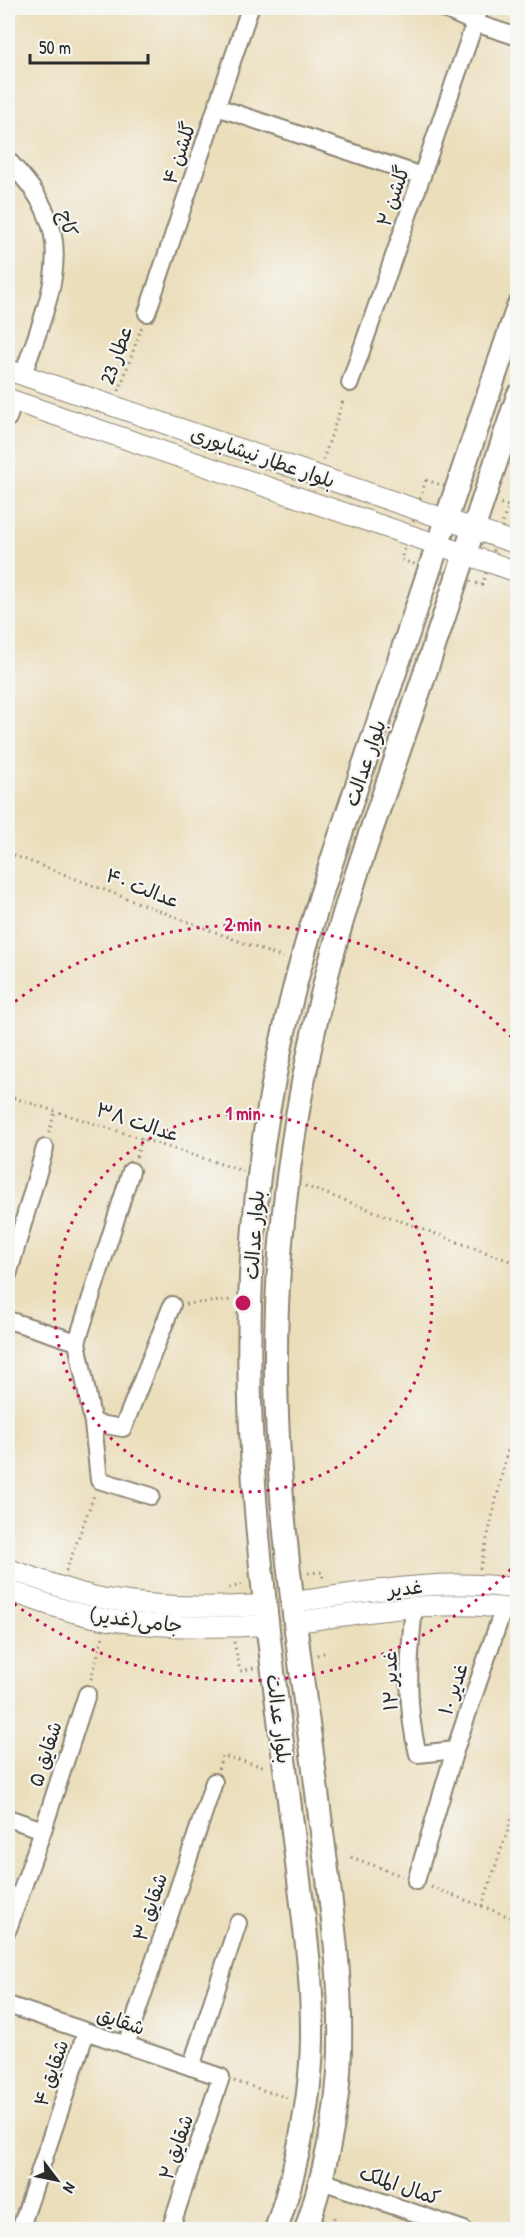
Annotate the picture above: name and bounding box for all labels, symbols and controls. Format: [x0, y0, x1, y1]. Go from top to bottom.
scale bar [30, 27, 148, 65]
text: 50 m [39, 35, 71, 60]
street label: گلشن ۴ [155, 118, 202, 188]
street label: گلشن ۲ [370, 162, 416, 230]
street label: کاج [51, 207, 85, 239]
street label: عطار 23 [93, 322, 138, 388]
street label: بلوار عطار نیشابوری [187, 419, 339, 494]
street label: بلوار عدالت [337, 716, 392, 810]
street label: عدالت ۴۰ [102, 861, 184, 914]
text: 2 min [225, 912, 261, 937]
street label: عدالت ۳۸ [93, 1095, 183, 1148]
text: 1 min [225, 1101, 261, 1126]
street label: بلوار عدالت [237, 1189, 270, 1281]
centre of rings [233, 1293, 253, 1313]
street label: غدیر [384, 1572, 424, 1603]
street label: جامی(غدیر) [88, 1600, 184, 1639]
street label: غدیر ۱۲ [375, 1651, 404, 1711]
street label: غدیر ۱۰ [431, 1659, 474, 1719]
street label: بلوار عدالت [261, 1673, 298, 1765]
street label: شقایق ۵ [21, 1717, 68, 1790]
street label: شقایق ۳ [126, 1869, 173, 1944]
street label: شقایق [94, 2000, 149, 2041]
street label: شقایق ۴ [27, 2036, 75, 2110]
street label: شقایق ۲ [152, 2111, 199, 2183]
north arrow [27, 2150, 87, 2210]
street label: کمال الملک [356, 2158, 444, 2211]
text: N [58, 2179, 81, 2198]

